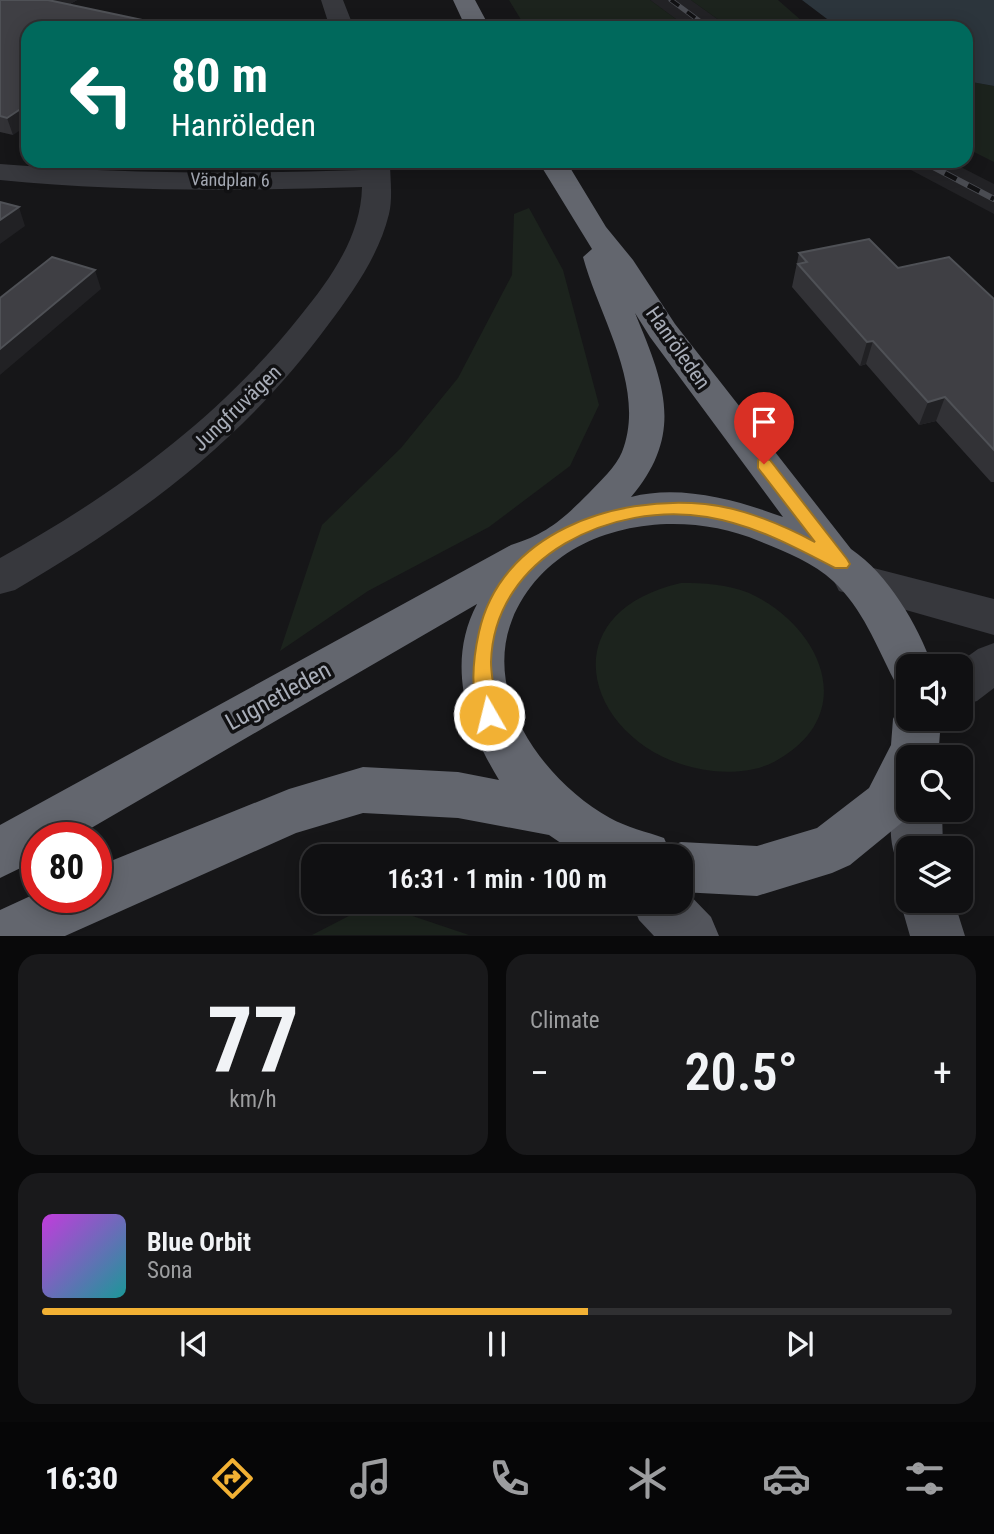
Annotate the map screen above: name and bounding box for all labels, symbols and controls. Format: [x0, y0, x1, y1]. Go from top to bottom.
text: 80 m [171, 47, 268, 104]
icon: left [56, 49, 147, 140]
text: Hanröleden [171, 106, 316, 144]
street label: Vändplan 6 [190, 168, 270, 191]
street label: Hanröleden [641, 302, 715, 394]
street label: Jungfruvägen [188, 360, 286, 456]
pin [734, 392, 794, 464]
icon: arrive [745, 403, 783, 441]
map controls [896, 654, 973, 913]
button: sound [896, 654, 973, 731]
street label: Lugnetleden [221, 656, 335, 736]
position arrow [452, 678, 526, 752]
button: search [896, 745, 973, 822]
speed limit sign: 80 [21, 822, 112, 913]
button: layers [896, 836, 973, 913]
text: 16:31 · 1 min · 100 m [387, 864, 607, 894]
text: 77 [207, 987, 299, 1093]
text: Climate [530, 1007, 600, 1034]
text: 20.5° [684, 1042, 798, 1103]
text: − [530, 1051, 549, 1095]
text: + [933, 1051, 952, 1095]
text: km/h [229, 1086, 277, 1113]
text: Blue Orbit [147, 1227, 251, 1257]
text: Sona [147, 1257, 193, 1284]
icon: previous [175, 1325, 213, 1363]
icon: pause [478, 1325, 516, 1363]
icon: next [781, 1325, 819, 1363]
icon: directions [208, 1454, 257, 1503]
icon: music [346, 1454, 395, 1503]
icon: phone [485, 1454, 534, 1503]
icon: climate [623, 1454, 672, 1503]
icon: car [762, 1454, 811, 1503]
icon: filters [900, 1454, 949, 1503]
text: 16:30 [45, 1459, 118, 1497]

